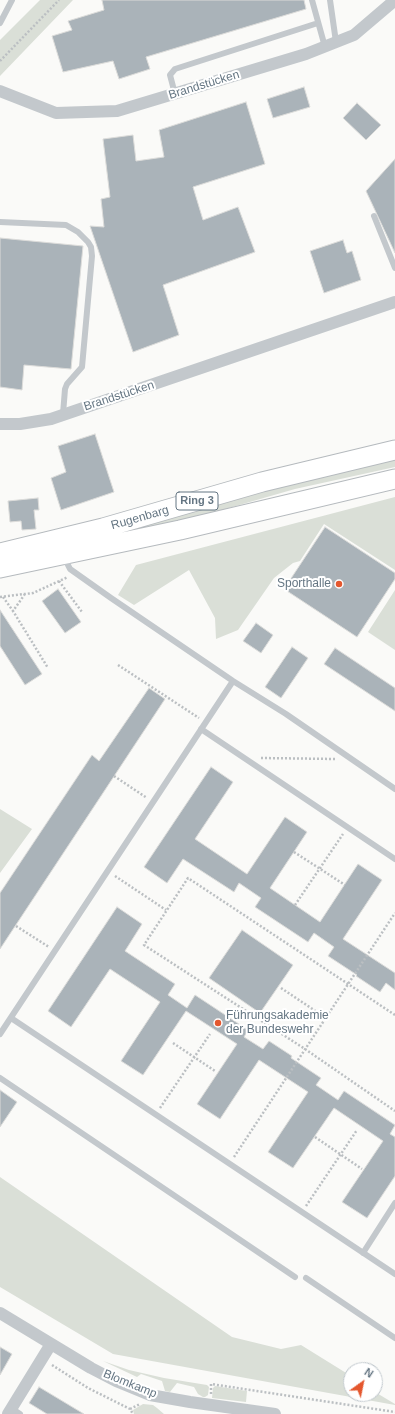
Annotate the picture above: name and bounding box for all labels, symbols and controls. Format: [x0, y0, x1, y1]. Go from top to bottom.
street label: Brandstücken [167, 67, 241, 103]
street label: Brandstücken [82, 378, 156, 414]
road number: Ring 3 [176, 492, 218, 510]
street label: Rugenbarg [109, 503, 171, 533]
place label: Sporthalle [277, 577, 331, 591]
marker: Sporthalle [334, 579, 344, 589]
place label: Führungsakademie der Bundeswehr [226, 1009, 329, 1037]
marker: Führungsakademie der Bundeswehr [213, 1018, 223, 1028]
north arrow [343, 1362, 383, 1402]
text: N [362, 1366, 376, 1380]
street label: Blomkamp [101, 1367, 159, 1401]

